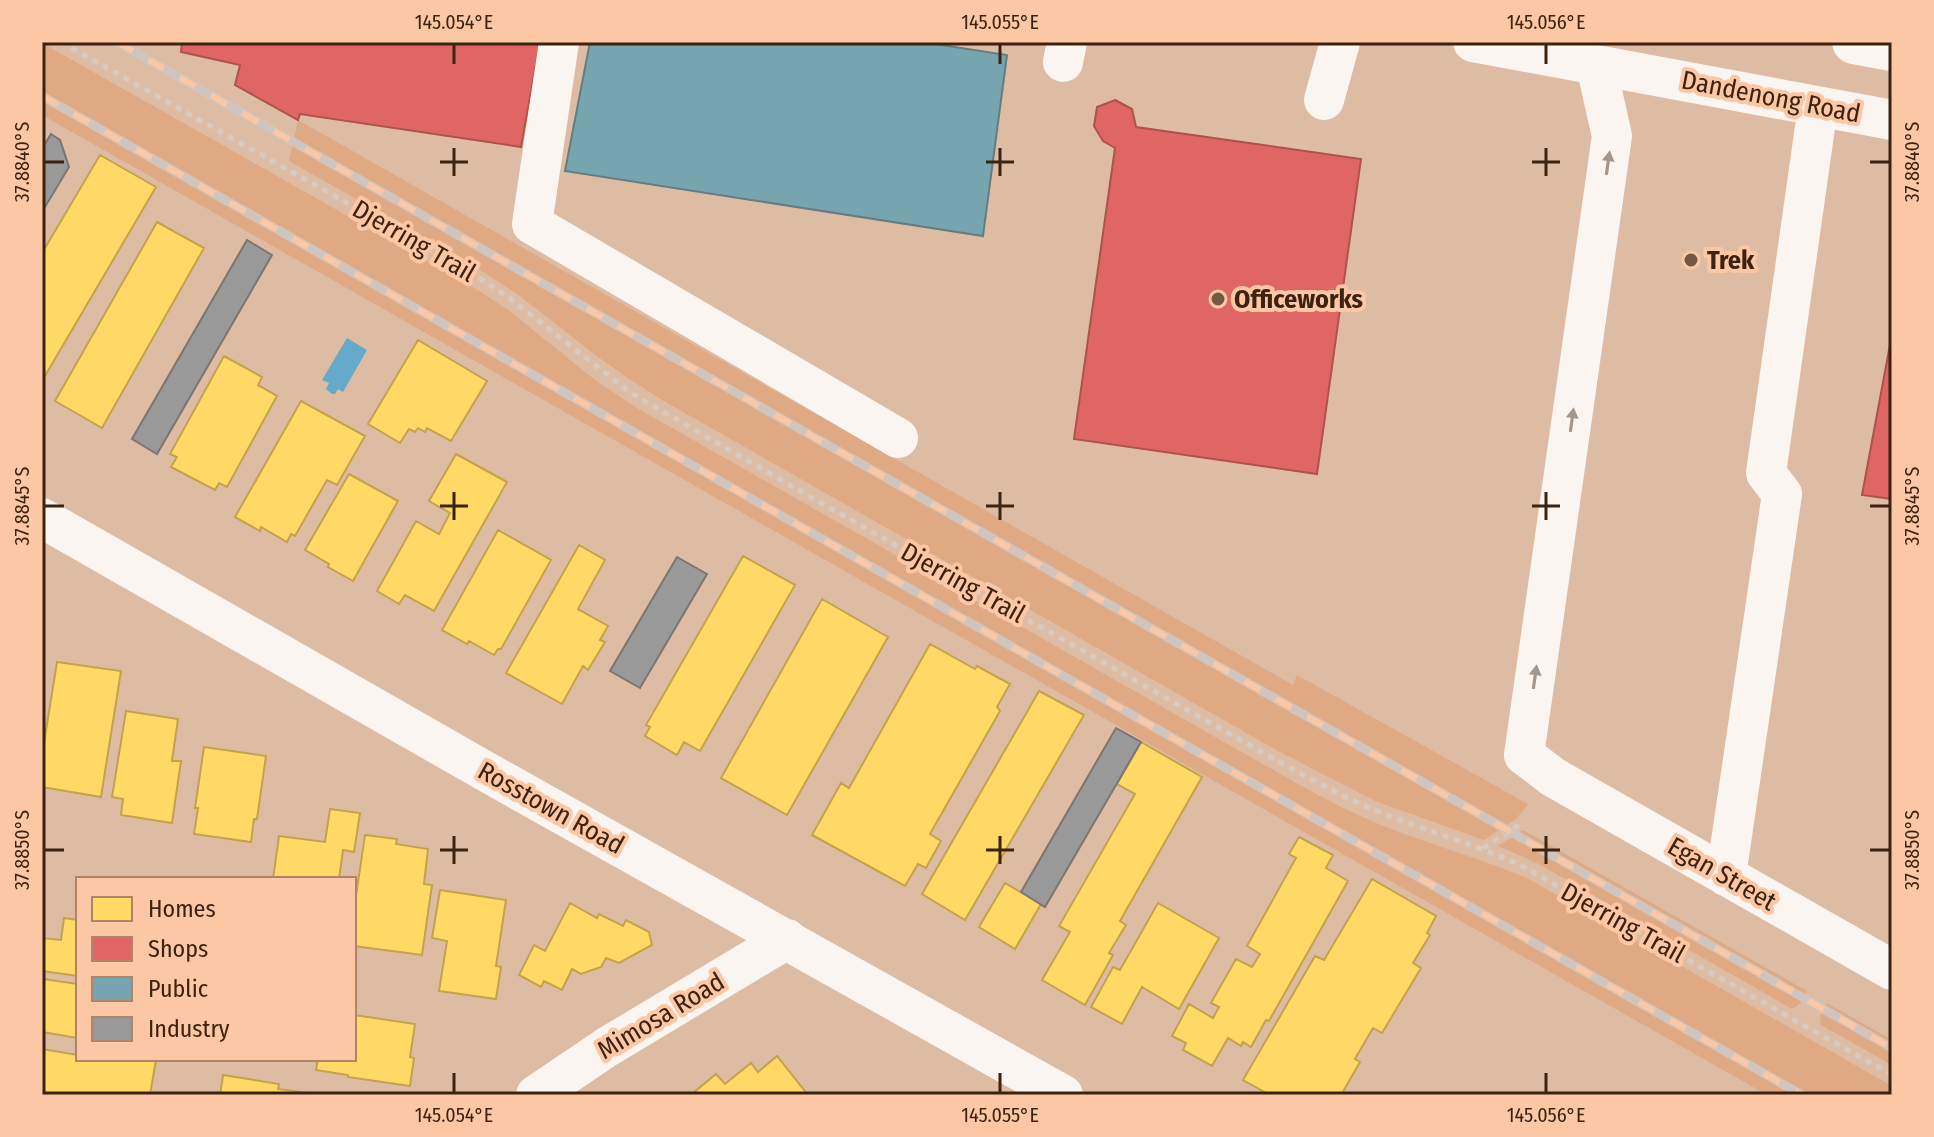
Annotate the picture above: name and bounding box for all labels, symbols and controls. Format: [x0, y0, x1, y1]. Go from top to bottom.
text: 145.054°E [415, 10, 493, 34]
text: 145.055°E [961, 10, 1039, 34]
text: 145.056°E [1507, 10, 1585, 34]
street label: Dandenong Road [1679, 64, 1863, 130]
text: 37.8840°S [10, 122, 34, 202]
text: 37.8840°S [1900, 122, 1924, 202]
one-way arrow [1602, 150, 1615, 175]
street label: Djerring Trail [347, 193, 481, 289]
place label: Trek [1707, 245, 1755, 276]
marker: Trek [1682, 251, 1700, 269]
place label: Officeworks [1234, 284, 1363, 315]
marker: Officeworks [1209, 290, 1227, 308]
one-way arrow [1565, 407, 1578, 432]
text: 37.8845°S [10, 466, 34, 546]
text: 37.8845°S [1900, 466, 1924, 546]
street label: Djerring Trail [896, 536, 1031, 630]
one-way arrow [1529, 665, 1542, 690]
street label: Rosstown Road [473, 755, 629, 861]
text: 37.8850°S [10, 810, 34, 890]
text: 37.8850°S [1900, 810, 1924, 890]
street label: Egan Street [1662, 831, 1782, 918]
street label: Djerring Trail [1556, 876, 1691, 970]
legend [76, 877, 356, 1061]
text: Homes [148, 895, 216, 923]
text: Shops [148, 935, 208, 963]
street label: Mimosa Road [592, 966, 730, 1066]
text: Public [148, 975, 208, 1003]
text: Industry [148, 1015, 230, 1043]
text: 145.054°E [415, 1103, 493, 1127]
text: 145.055°E [961, 1103, 1039, 1127]
text: 145.056°E [1507, 1103, 1585, 1127]

